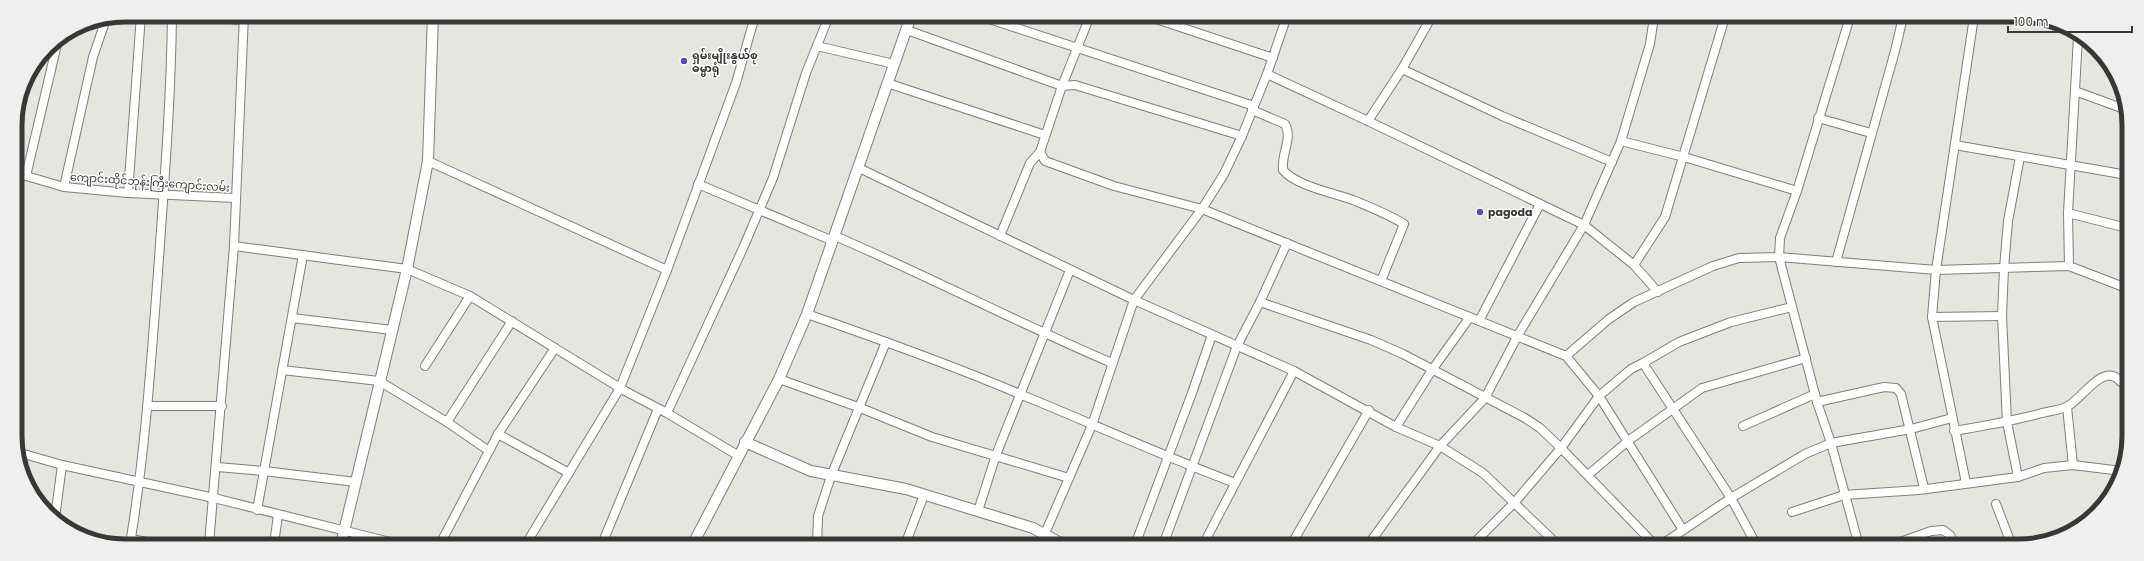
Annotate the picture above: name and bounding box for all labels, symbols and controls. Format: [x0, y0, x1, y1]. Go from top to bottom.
scale bar [2008, 8, 2132, 34]
text: 100 m [2014, 13, 2048, 30]
place label: ရှမ်းမျိုးနွယ်စု ဓမ္မာရုံ [692, 47, 758, 78]
marker: ရှမ်းမျိုးနွယ်စု ဓမ္မာရုံ [679, 56, 689, 66]
street label: ကျောင်းထိုင်ဘုန်းကြီးကျောင်းလမ်း [69, 168, 231, 197]
place label: pagoda [1488, 204, 1532, 220]
marker: pagoda [1475, 207, 1485, 217]

